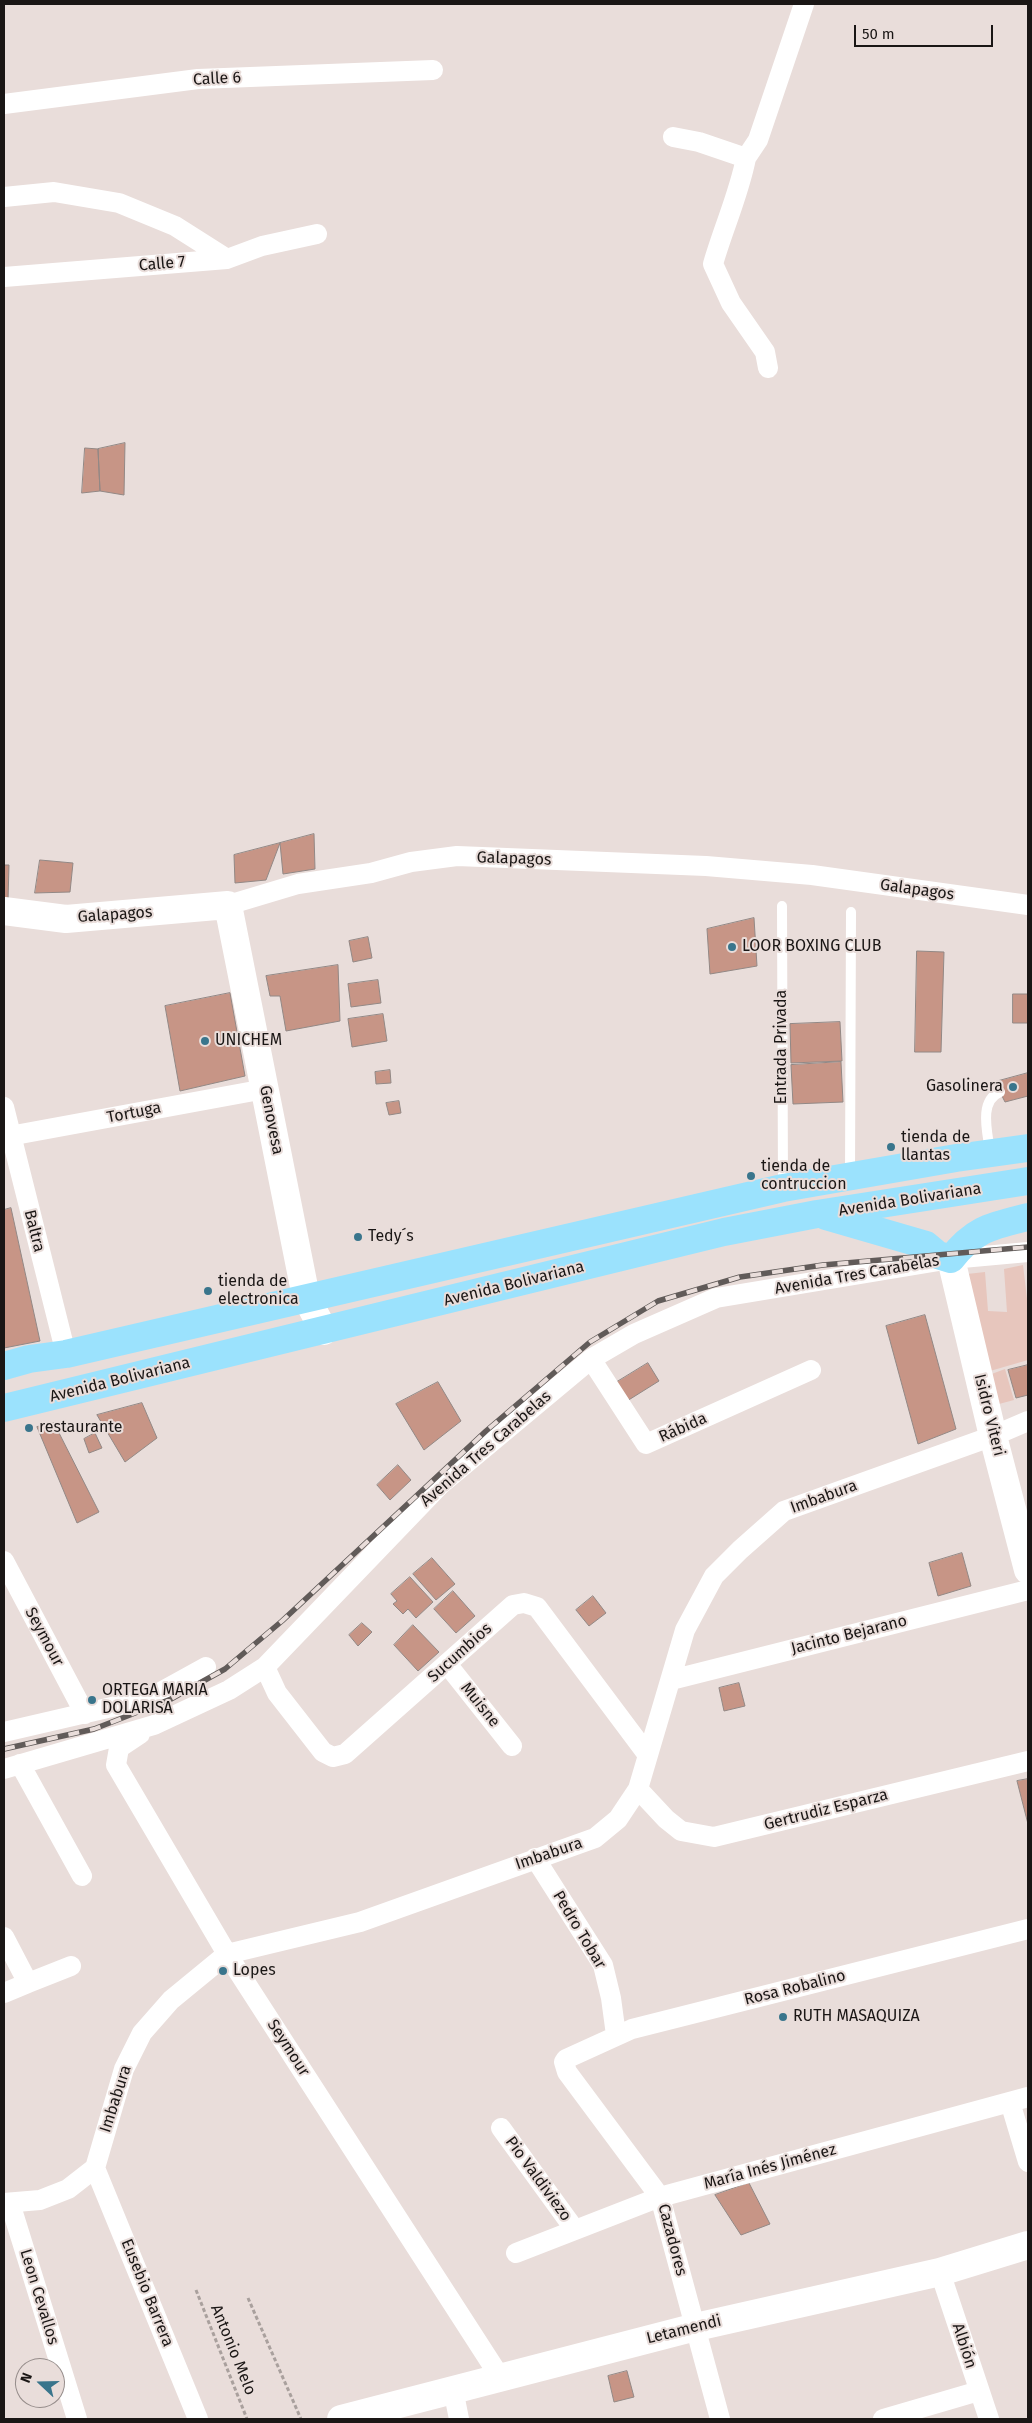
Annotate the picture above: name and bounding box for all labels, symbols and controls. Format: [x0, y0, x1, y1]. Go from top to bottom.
scale bar [857, 15, 996, 47]
text: 50 m [862, 25, 895, 43]
street label: Calle 6 [192, 68, 242, 90]
street label: Calle 7 [138, 252, 186, 276]
street label: Galapagos [476, 848, 552, 870]
street label: Galapagos [879, 875, 955, 905]
street label: Galapagos [77, 903, 153, 927]
place label: LOOR BOXING CLUB [742, 937, 881, 957]
marker: LOOR BOXING CLUB [726, 941, 738, 953]
street label: Entrada Privada [772, 990, 792, 1104]
place label: UNICHEM [215, 1031, 282, 1051]
marker: UNICHEM [199, 1035, 211, 1047]
place label: Gasolinera [926, 1077, 1003, 1097]
marker: Gasolinera [1007, 1081, 1019, 1093]
street label: Genovesa [255, 1084, 287, 1156]
street label: Tortuga [105, 1098, 163, 1128]
place label: tienda de llantas [901, 1128, 970, 1166]
marker: tienda de llantas [885, 1141, 897, 1153]
place label: tienda de contruccion [761, 1157, 847, 1195]
marker: tienda de contruccion [745, 1170, 757, 1182]
street label: Avenida Bolivariana [837, 1179, 983, 1221]
street label: Baltra [19, 1208, 49, 1254]
place label: Tedy´s [368, 1227, 414, 1247]
marker: Tedy´s [352, 1231, 364, 1243]
street label: Avenida Tres Carabelas [773, 1251, 941, 1299]
street label: Avenida Bolivariana [442, 1257, 586, 1311]
place label: tienda de electronica [218, 1272, 299, 1310]
marker: tienda de electronica [202, 1285, 214, 1297]
street label: Avenida Bolivariana [48, 1353, 192, 1407]
street label: Isidro Viteri [970, 1372, 1008, 1458]
street label: Avenida Tres Carabelas [417, 1387, 555, 1511]
street label: Rábida [656, 1409, 710, 1447]
place label: restaurante [39, 1418, 123, 1438]
marker: restaurante [23, 1422, 35, 1434]
street label: Imbabura [788, 1476, 860, 1518]
street label: Seymour [21, 1604, 67, 1670]
street label: Jacinto Bejarano [789, 1611, 909, 1659]
street label: Sucumbios [424, 1619, 496, 1687]
street label: Muisne [456, 1679, 504, 1731]
place label: ORTEGA MARIA DOLARISA [102, 1681, 208, 1719]
marker: ORTEGA MARIA DOLARISA [86, 1694, 98, 1706]
street label: Gertrudiz Esparza [762, 1785, 890, 1835]
street label: Imbabura [513, 1834, 585, 1874]
street label: Pedro Tobar [548, 1888, 610, 1972]
place label: Lopes [233, 1961, 276, 1981]
marker: Lopes [217, 1965, 229, 1977]
street label: Rosa Robalino [742, 1966, 848, 2010]
place label: RUTH MASAQUIZA [793, 2007, 920, 2027]
marker: RUTH MASAQUIZA [777, 2011, 789, 2023]
street label: Seymour [263, 2016, 313, 2080]
street label: Imbabura [96, 2063, 136, 2135]
street label: Pio Valdiviezo [501, 2133, 575, 2225]
street label: María Inés Jiménez [702, 2140, 838, 2194]
street label: Cazadores [653, 2202, 691, 2278]
street label: Eusebio Barrera [117, 2236, 177, 2350]
street label: Leon Cevallos [15, 2247, 63, 2347]
street label: Antonio Melo [206, 2302, 260, 2398]
street label: Letamendi [645, 2311, 723, 2349]
street label: Albión [948, 2321, 980, 2371]
north arrow [15, 2358, 65, 2408]
text: N [17, 2370, 36, 2385]

